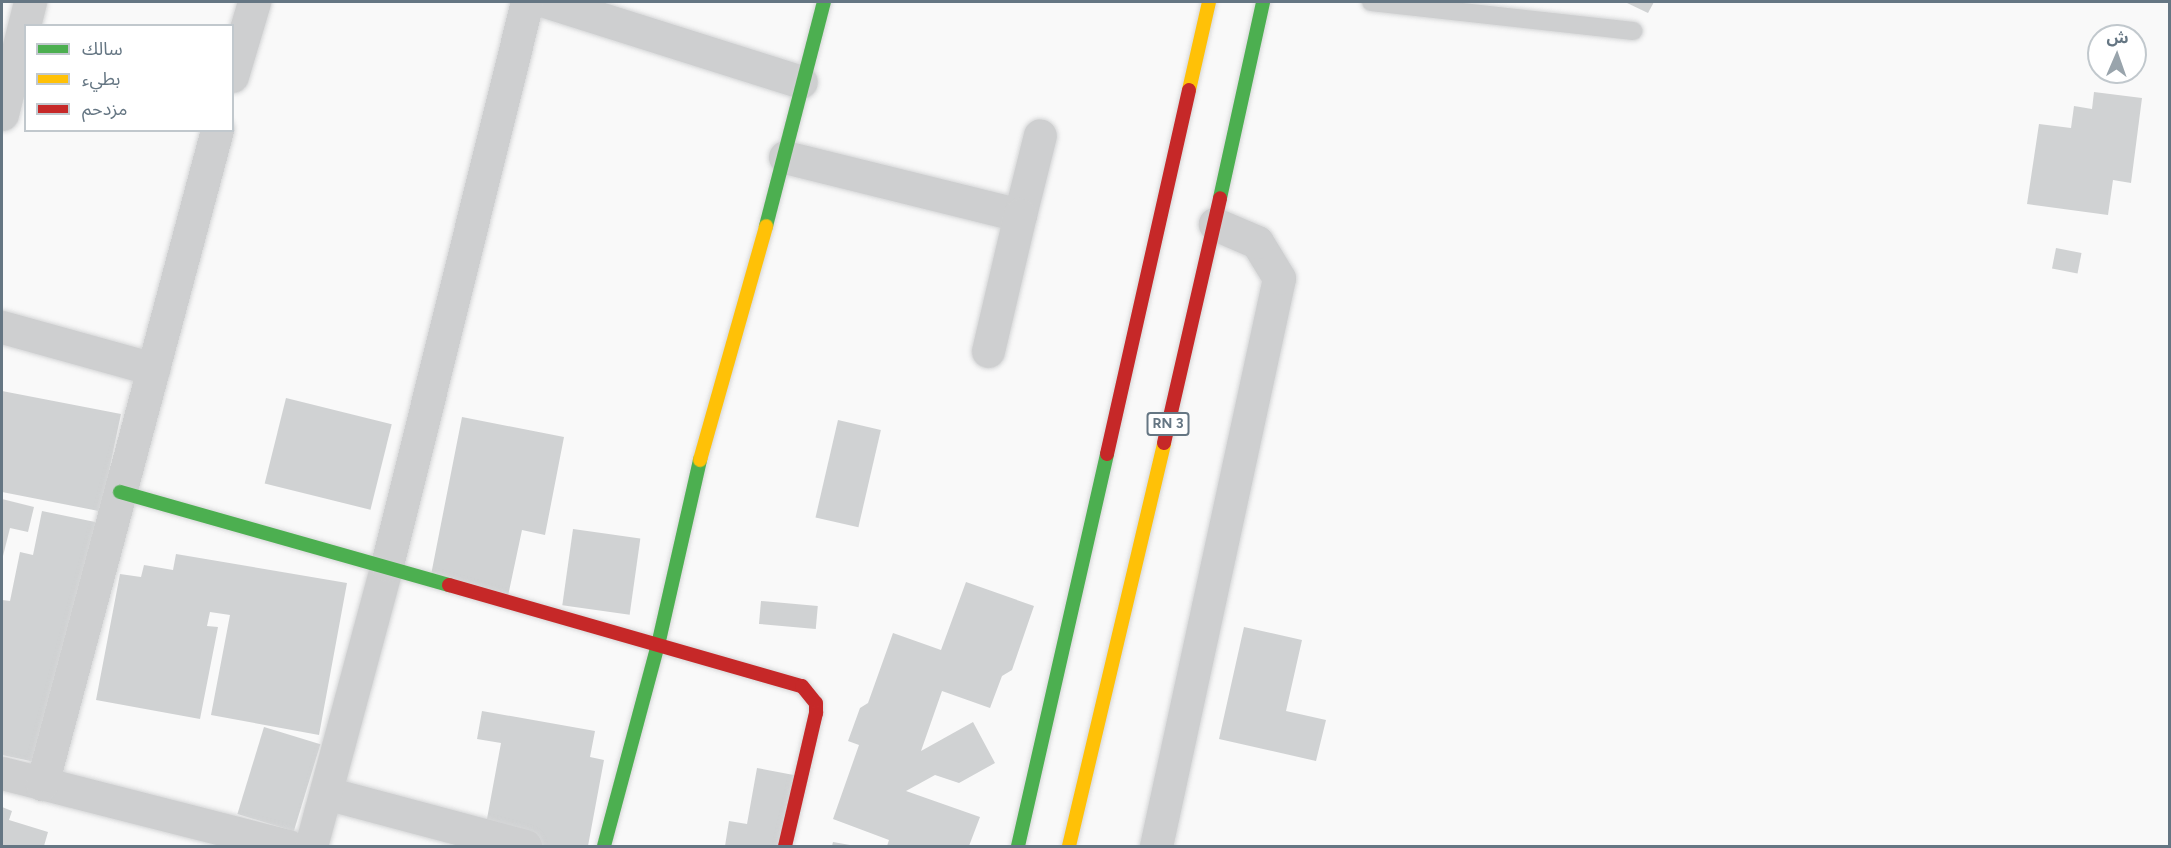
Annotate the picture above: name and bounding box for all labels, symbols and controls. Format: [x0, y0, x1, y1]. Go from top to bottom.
legend [24, 24, 234, 132]
north arrow [2087, 24, 2147, 84]
text: ش [2106, 28, 2129, 47]
text: سالك [82, 38, 123, 60]
text: بطيء [82, 68, 120, 90]
text: مزدحم [82, 98, 127, 120]
road number: RN 3 [1146, 413, 1190, 435]

